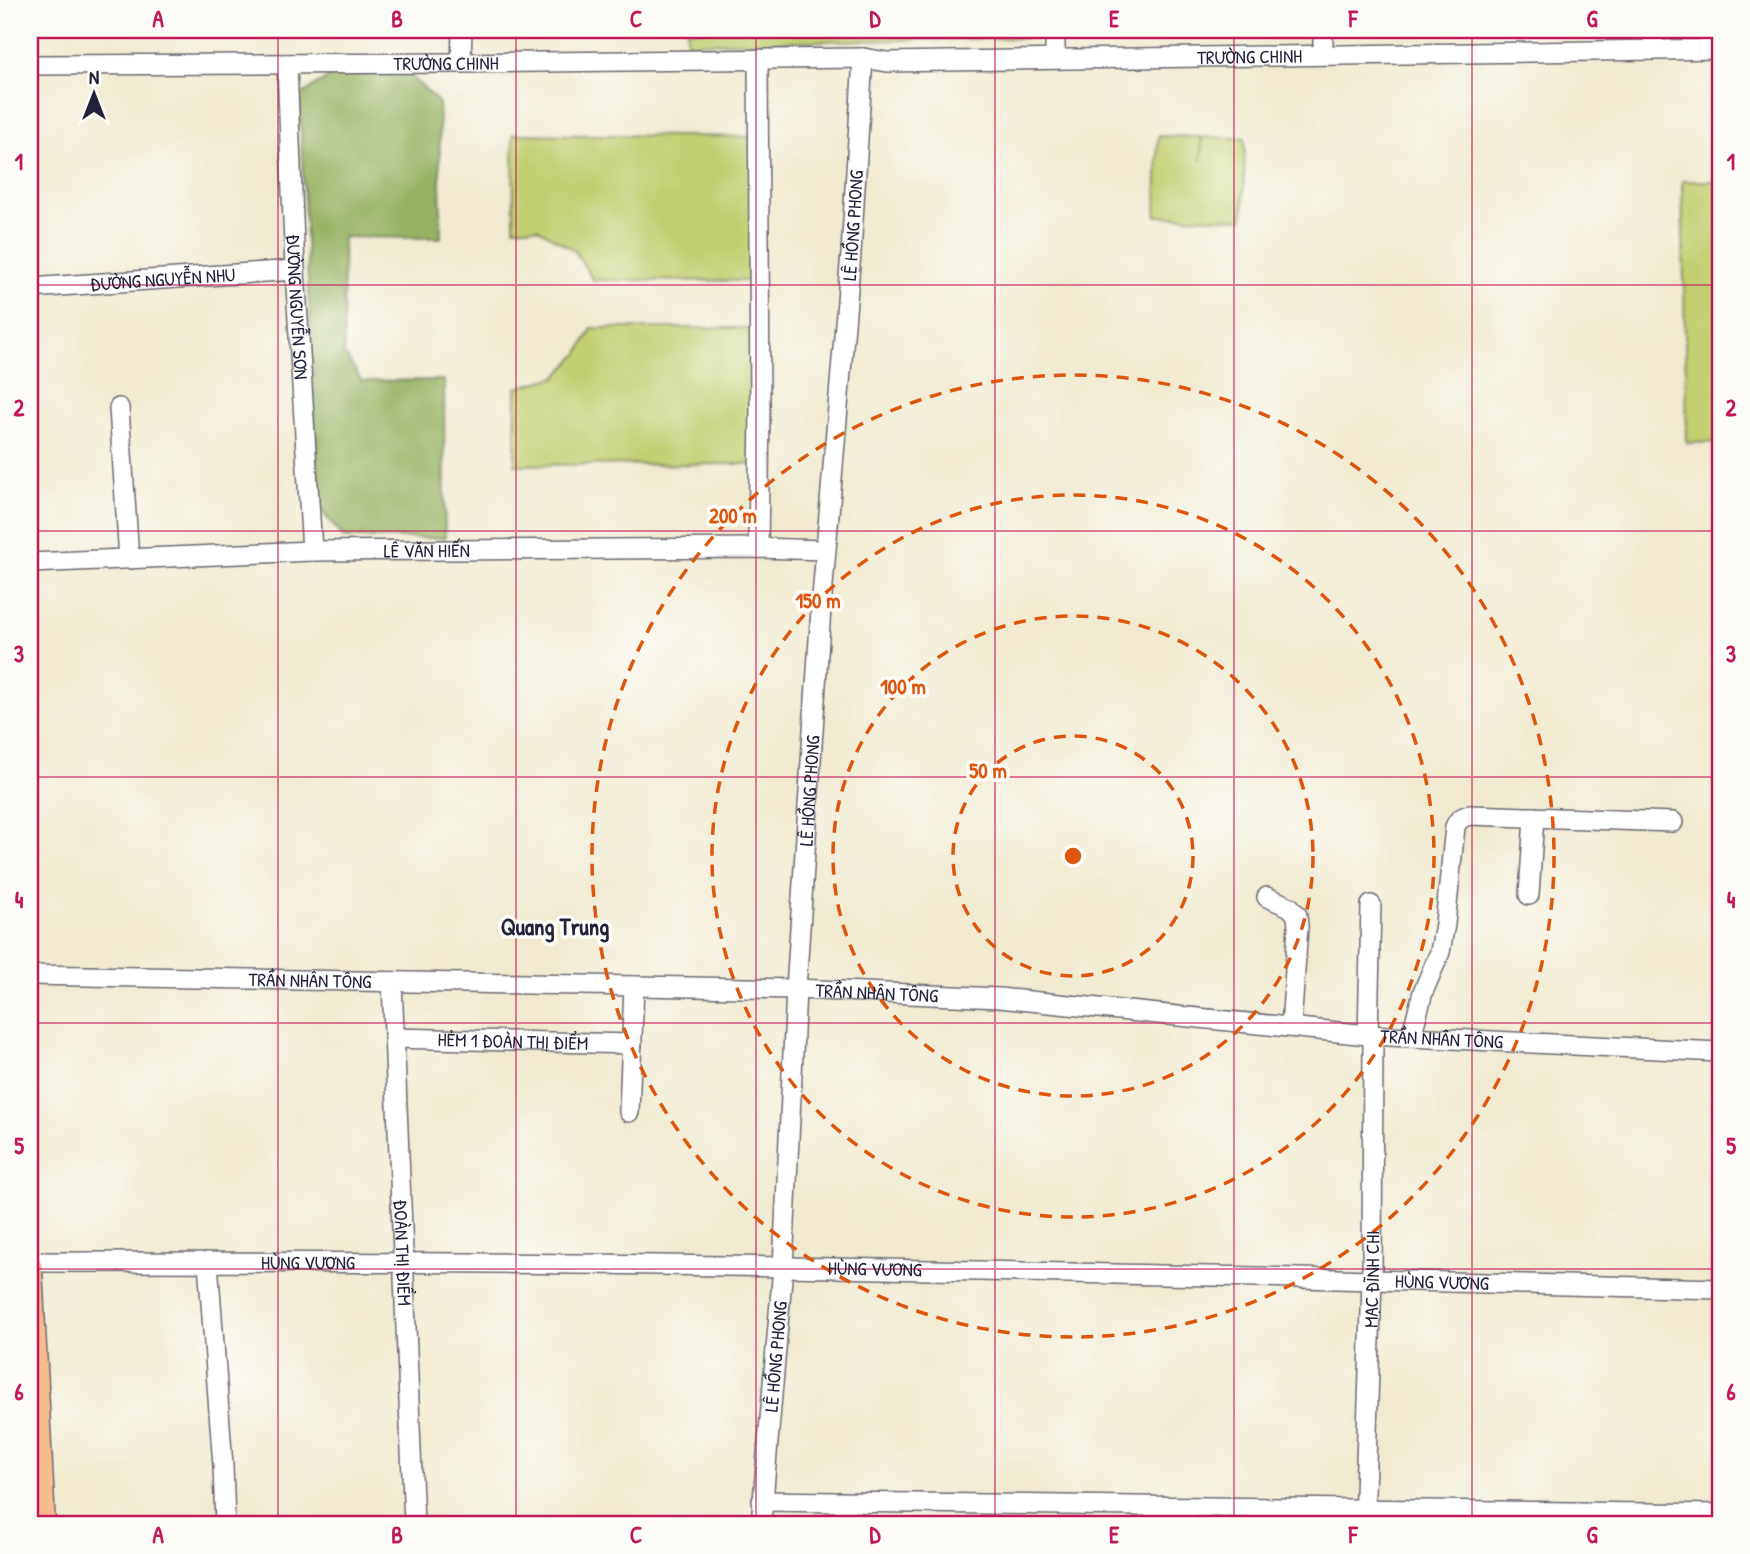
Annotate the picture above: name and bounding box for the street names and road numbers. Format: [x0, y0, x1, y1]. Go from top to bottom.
street label: TRƯỜNG CHINH [1197, 43, 1302, 70]
street label: TRƯỜNG CHINH [393, 50, 499, 76]
street label: LÊ HỒNG PHONG [836, 169, 869, 282]
street label: ĐƯỜNG NGUYỄN SƠN [281, 234, 315, 380]
street label: ĐƯỜNG NGUYỄN NHU [89, 261, 236, 297]
street label: LÊ VĂN HIẾN [384, 537, 470, 564]
street label: LÊ HỒNG PHONG [792, 735, 826, 847]
street label: TRẦN NHÂN TÔNG [248, 966, 372, 994]
street label: TRẦN NHÂN TÔNG [815, 977, 939, 1008]
street label: TRẦN NHÂN TÔNG [1380, 1023, 1504, 1055]
street label: HẺM 1 ĐOÀN THỊ ĐIỂM [437, 1026, 588, 1056]
street label: ĐOÀN THỊ ĐIỂM [388, 1199, 418, 1306]
street label: MẠC ĐĨNH CHI [1357, 1230, 1385, 1328]
street label: HÙNG VƯƠNG [261, 1249, 355, 1275]
street label: HÙNG VƯƠNG [828, 1255, 922, 1282]
street label: HÙNG VƯƠNG [1395, 1267, 1489, 1296]
street label: LÊ HỒNG PHONG [758, 1300, 793, 1413]

